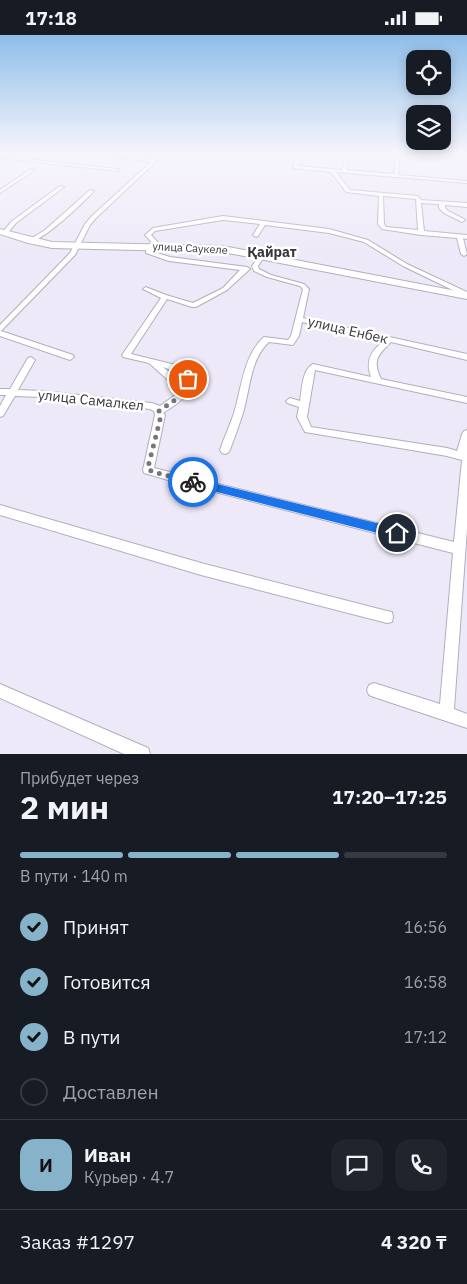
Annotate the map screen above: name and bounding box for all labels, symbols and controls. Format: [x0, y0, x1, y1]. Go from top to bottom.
text: 17:18 [25, 6, 77, 30]
map controls [406, 50, 451, 150]
button: locate [406, 50, 451, 95]
button: layers [406, 105, 451, 150]
street label: улица Саукеле [152, 239, 228, 257]
district label: Қайрат [247, 243, 297, 261]
street label: улица Енбек [306, 312, 390, 348]
pin [167, 358, 209, 400]
icon: bag [174, 365, 202, 393]
street label: улица Самалкел [37, 385, 145, 415]
courier [168, 457, 218, 507]
icon: bike [179, 468, 207, 496]
pin [376, 512, 418, 554]
icon: home [383, 519, 411, 547]
text: Прибудет через [20, 768, 139, 788]
text: 17:20–17:25 [332, 785, 447, 809]
text: 2 мин [20, 786, 109, 828]
text: В пути · 140 m [20, 866, 128, 886]
icon: check [20, 913, 48, 941]
text: Принят [63, 915, 129, 939]
text: 16:56 [404, 917, 447, 937]
icon: check [20, 968, 48, 996]
text: Готовится [63, 970, 151, 994]
text: 16:58 [404, 972, 447, 992]
icon: check [20, 1023, 48, 1051]
text: В пути [63, 1025, 121, 1049]
text: 17:12 [404, 1027, 447, 1047]
text: Доставлен [63, 1080, 159, 1104]
button: chat [331, 1139, 383, 1191]
button: phone [395, 1139, 447, 1191]
text: Иван [84, 1143, 131, 1167]
text: И [39, 1153, 53, 1177]
text: Курьер · 4.7 [84, 1167, 174, 1187]
text: Заказ #1297 [20, 1230, 135, 1254]
text: 4 320 ₸ [381, 1230, 447, 1254]

